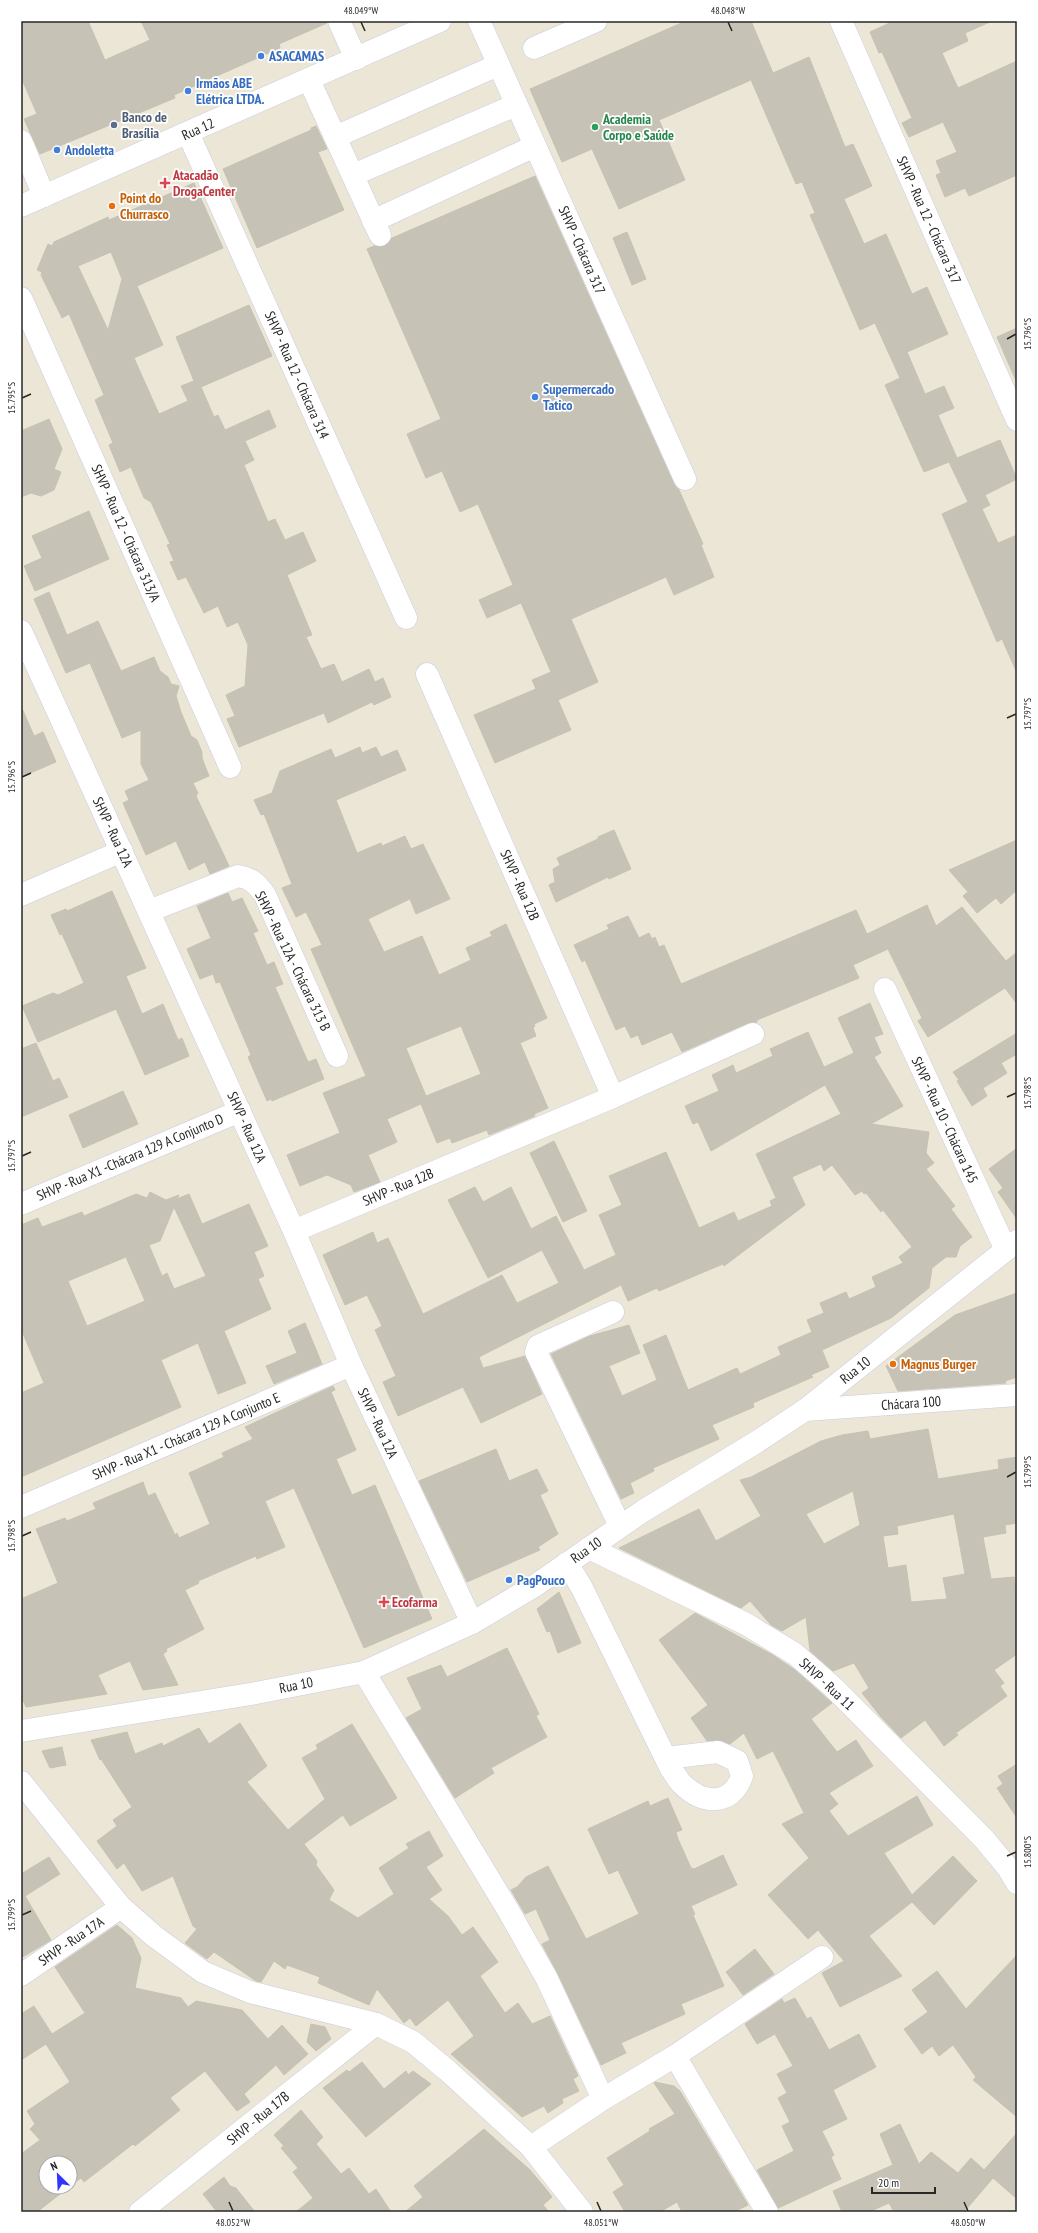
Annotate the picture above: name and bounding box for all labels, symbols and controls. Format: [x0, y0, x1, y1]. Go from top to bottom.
text: 48.049°W [344, 4, 378, 17]
text: 48.048°W [711, 4, 745, 17]
place label: ASACAMAS [268, 47, 324, 65]
marker: ASACAMAS [256, 51, 266, 61]
place label: Irmãos ABE Elétrica LTDA. [196, 74, 265, 108]
marker: Irmãos ABE Elétrica LTDA. [183, 86, 193, 96]
place label: Banco de Brasília [122, 108, 167, 142]
place label: Academia Corpo e Saúde [602, 110, 674, 144]
street label: Rua 12 [179, 114, 217, 144]
marker: Banco de Brasília [109, 120, 119, 130]
marker: Academia Corpo e Saúde [590, 122, 600, 132]
place label: Andoletta [64, 141, 114, 159]
marker: Andoletta [52, 145, 62, 155]
street label: SHVP - Rua 12 - Chácara 317 [893, 153, 965, 287]
place label: Atacadão DrogaCenter [172, 166, 236, 200]
marker: Atacadão DrogaCenter [160, 178, 170, 188]
place label: Point do Churrasco [120, 189, 169, 223]
marker: Point do Churrasco [107, 201, 117, 211]
street label: SHVP - Chácara 317 [554, 203, 610, 297]
street label: SHVP - Rua 12 - Chácara 314 [261, 308, 334, 442]
text: 15.796°S [1021, 318, 1034, 350]
place label: Supermercado Tatico [543, 380, 614, 414]
text: 15.795°S [5, 382, 18, 414]
marker: Supermercado Tatico [530, 392, 540, 402]
street label: SHVP - Rua 12 - Chácara 313/A [88, 462, 165, 605]
text: 15.797°S [1021, 698, 1034, 730]
text: 15.796°S [5, 761, 18, 793]
street label: SHVP - Rua 12A [89, 794, 137, 870]
street label: SHVP - Rua 12B [496, 847, 544, 923]
street label: SHVP - Rua 12A - Chácara 313 B [251, 888, 335, 1034]
street label: SHVP - Rua 10 - Chácara 145 [908, 1054, 982, 1186]
text: 15.798°S [1021, 1077, 1034, 1109]
street label: SHVP - Rua 12A [223, 1089, 271, 1165]
street label: SHVP - Rua X1 -Chácara 129 A Conjunto D [34, 1109, 226, 1205]
text: 15.797°S [5, 1140, 18, 1172]
street label: SHVP - Rua 12B [360, 1164, 436, 1210]
street label: Rua 10 [836, 1352, 874, 1388]
place label: Magnus Burger [901, 1355, 977, 1373]
marker: Magnus Burger [888, 1359, 898, 1369]
street label: SHVP - Rua 12A [354, 1385, 402, 1461]
street label: SHVP - Rua X1 - Chácara 129 A Conjunto E [89, 1388, 283, 1484]
street label: Chácara 100 [880, 1392, 942, 1414]
text: 15.799°S [1021, 1456, 1034, 1488]
text: 15.798°S [5, 1520, 18, 1552]
street label: Rua 10 [567, 1533, 605, 1567]
place label: PagPouco [517, 1571, 565, 1589]
marker: PagPouco [504, 1575, 514, 1585]
place label: Ecofarma [392, 1593, 438, 1611]
marker: Ecofarma [379, 1597, 389, 1607]
street label: SHVP - Rua 11 [796, 1654, 858, 1714]
street label: Rua 10 [278, 1673, 314, 1697]
text: 15.800°S [1021, 1836, 1034, 1868]
text: 15.799°S [5, 1899, 18, 1931]
street label: SHVP - Rua 17A [35, 1912, 107, 1969]
street label: SHVP - Rua 17B [223, 2087, 293, 2149]
north arrow [38, 2155, 78, 2195]
text: N [48, 2158, 60, 2173]
scale bar [872, 2169, 935, 2195]
text: 20 m [878, 2175, 899, 2190]
text: 48.052°W [216, 2216, 250, 2229]
text: 48.051°W [584, 2216, 618, 2229]
text: 48.050°W [951, 2216, 985, 2229]

